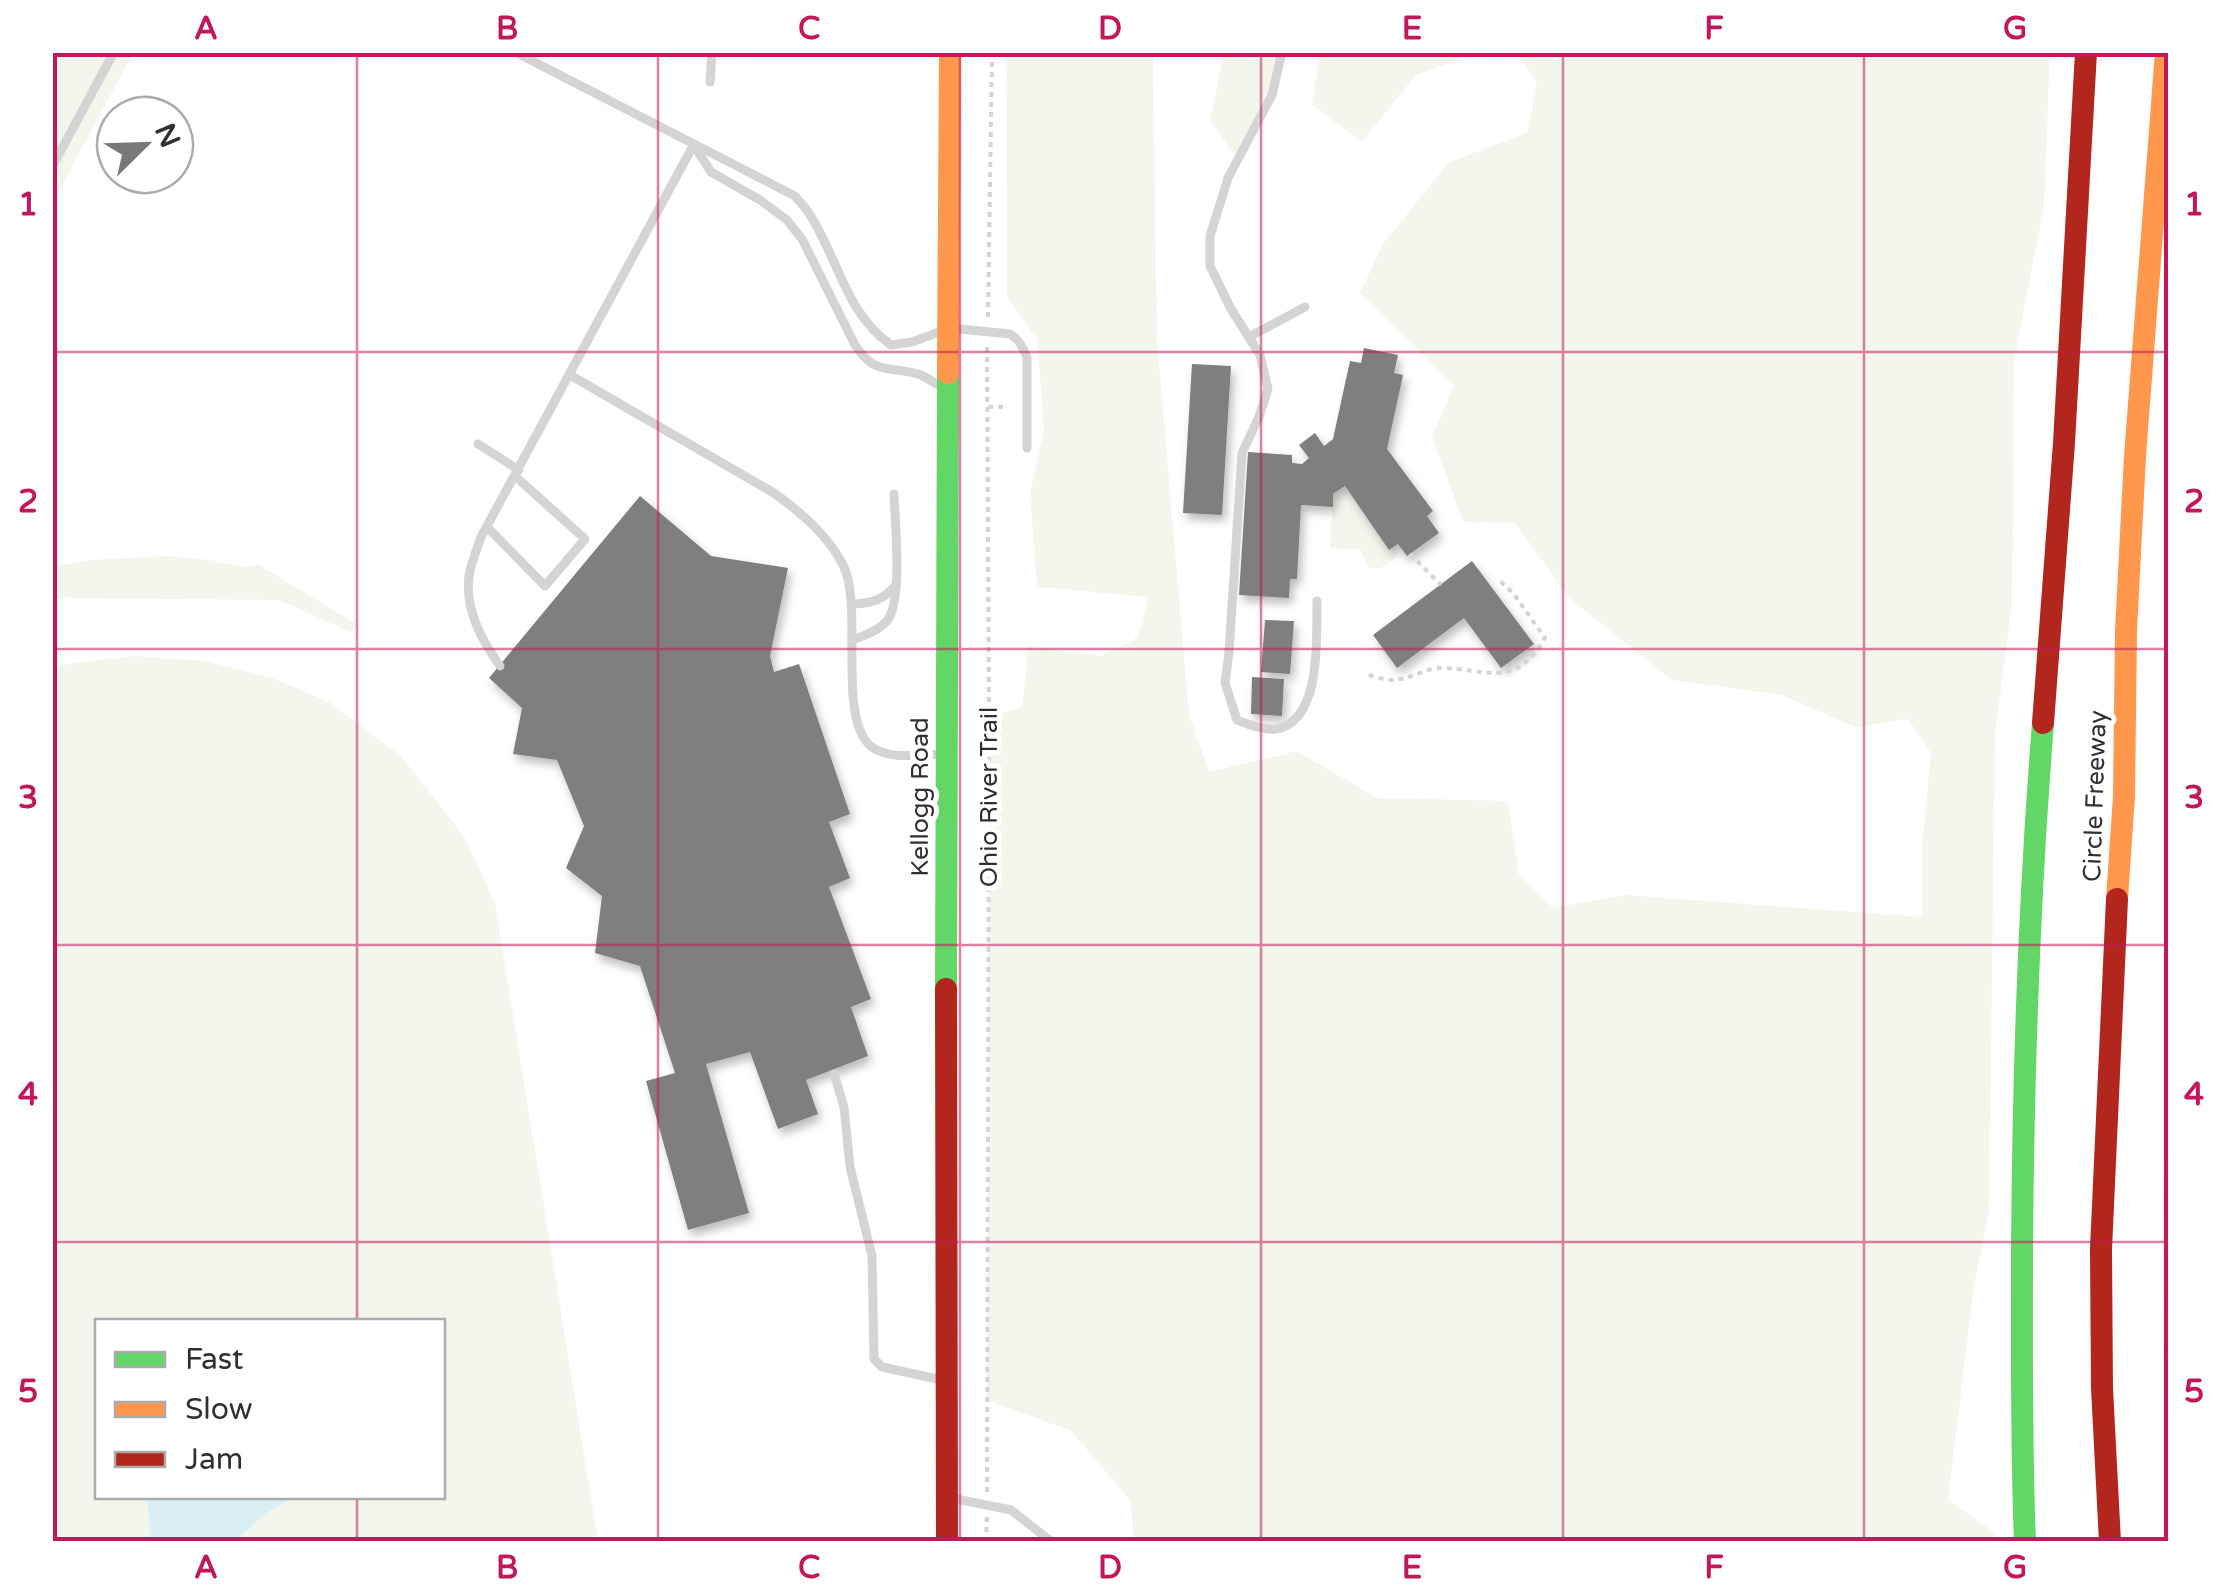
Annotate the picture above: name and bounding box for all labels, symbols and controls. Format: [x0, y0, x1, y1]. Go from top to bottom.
text: A [194, 10, 218, 48]
text: B [496, 10, 518, 48]
text: C [798, 10, 820, 48]
text: D [1098, 10, 1122, 48]
text: E [1402, 10, 1422, 48]
text: F [1704, 10, 1724, 48]
text: G [2003, 10, 2027, 48]
north arrow [95, 95, 195, 195]
text: N [147, 119, 187, 153]
text: 1 [18, 186, 38, 224]
text: 1 [2184, 186, 2204, 224]
text: 2 [18, 483, 38, 521]
text: 2 [2184, 483, 2204, 521]
street label: Ohio River Trail [974, 707, 1004, 887]
street label: Circle Freeway [2077, 710, 2113, 882]
street label: Kellogg Road [905, 717, 935, 877]
text: 3 [18, 779, 38, 817]
text: 3 [2184, 779, 2204, 817]
text: 4 [18, 1076, 38, 1114]
text: 4 [2184, 1076, 2204, 1114]
legend [95, 1319, 445, 1499]
text: Fast [185, 1341, 244, 1378]
text: 5 [18, 1373, 38, 1411]
text: 5 [2184, 1373, 2204, 1411]
text: Slow [185, 1391, 253, 1428]
text: Jam [185, 1441, 243, 1478]
text: A [194, 1549, 218, 1587]
text: B [496, 1549, 518, 1587]
text: C [798, 1549, 820, 1587]
text: D [1098, 1549, 1122, 1587]
text: E [1402, 1549, 1422, 1587]
text: F [1704, 1549, 1724, 1587]
text: G [2003, 1549, 2027, 1587]

